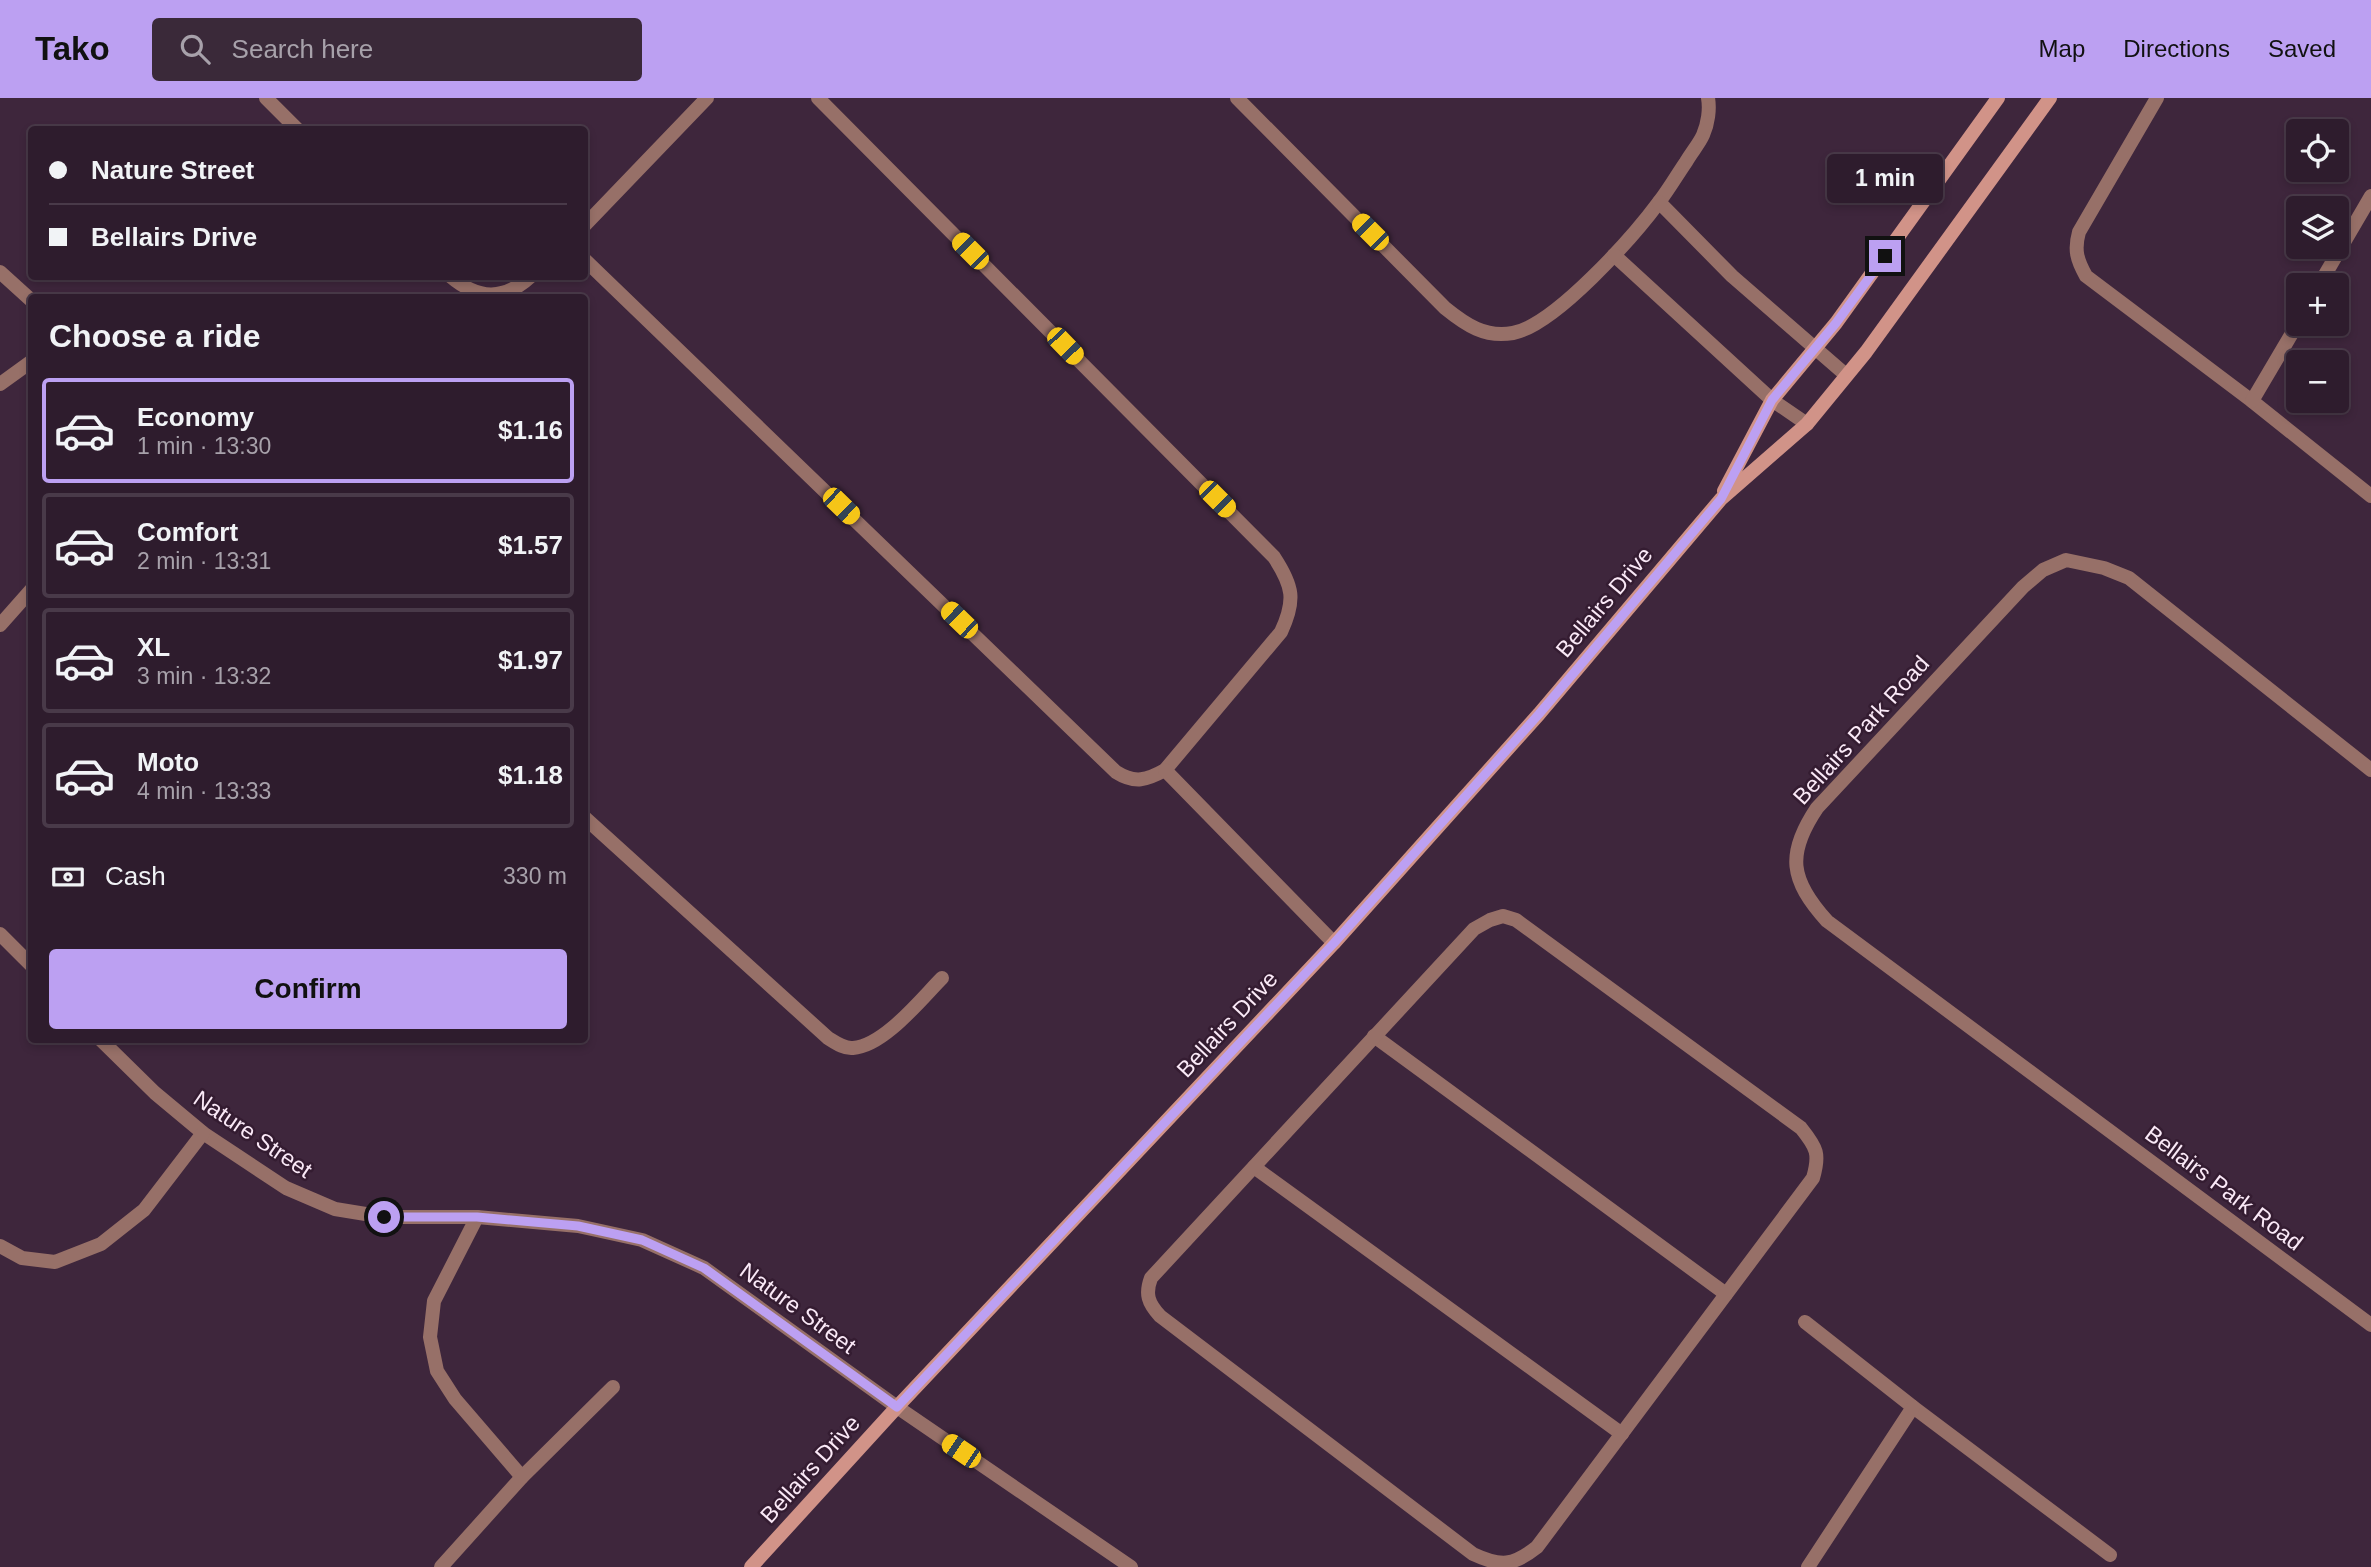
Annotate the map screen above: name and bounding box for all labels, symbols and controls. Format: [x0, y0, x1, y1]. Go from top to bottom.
search box [152, 18, 642, 81]
text: Tako [35, 30, 110, 67]
icon: search [176, 30, 214, 68]
text: Search here [232, 34, 373, 64]
text: Map [2039, 35, 2085, 62]
text: Directions [2123, 35, 2230, 62]
text: Saved [2268, 35, 2336, 62]
map controls [2286, 119, 2349, 413]
button: locate [2286, 119, 2349, 182]
text: Nature Street [91, 155, 254, 185]
callout: 1 min [1827, 155, 1943, 204]
text: 1 min [1855, 165, 1915, 191]
button: layers [2286, 196, 2349, 259]
car [1348, 210, 1393, 254]
text: Bellairs Drive [91, 222, 257, 252]
car [948, 229, 993, 273]
route end [1869, 240, 1901, 272]
button: + [2286, 273, 2349, 336]
text: Choose a ride [49, 318, 261, 354]
car [1043, 324, 1088, 368]
button: − [2286, 350, 2349, 413]
icon: car [53, 399, 116, 462]
text: Economy [137, 402, 254, 432]
text: $1.16 [498, 415, 563, 445]
text: 1 min · 13:30 [137, 433, 271, 459]
car [1195, 477, 1240, 521]
car [819, 484, 864, 528]
icon: car [53, 514, 116, 577]
text: Comfort [137, 517, 238, 547]
text: $1.57 [498, 530, 563, 560]
street label: Bellairs Drive [1550, 542, 1658, 662]
text: 2 min · 13:31 [137, 548, 271, 574]
car [937, 598, 982, 642]
icon: car [53, 629, 116, 692]
text: XL [137, 632, 170, 662]
text: $1.97 [498, 645, 563, 675]
street label: Bellairs Park Road [1788, 651, 1934, 809]
text: 3 min · 13:32 [137, 663, 271, 689]
icon: car [53, 744, 116, 807]
text: Moto [137, 747, 199, 777]
text: $1.18 [498, 760, 563, 790]
text: 4 min · 13:33 [137, 778, 271, 804]
icon: cash [49, 858, 87, 896]
text: Cash [105, 861, 166, 891]
text: 330 m [503, 863, 567, 889]
button: Confirm [49, 949, 567, 1029]
street label: Bellairs Drive [1171, 966, 1283, 1082]
street label: Nature Street [189, 1085, 317, 1183]
street label: Bellairs Park Road [2140, 1120, 2308, 1256]
route start [368, 1201, 400, 1233]
street label: Nature Street [735, 1257, 861, 1359]
street label: Bellairs Drive [755, 1410, 865, 1528]
car [938, 1431, 985, 1471]

